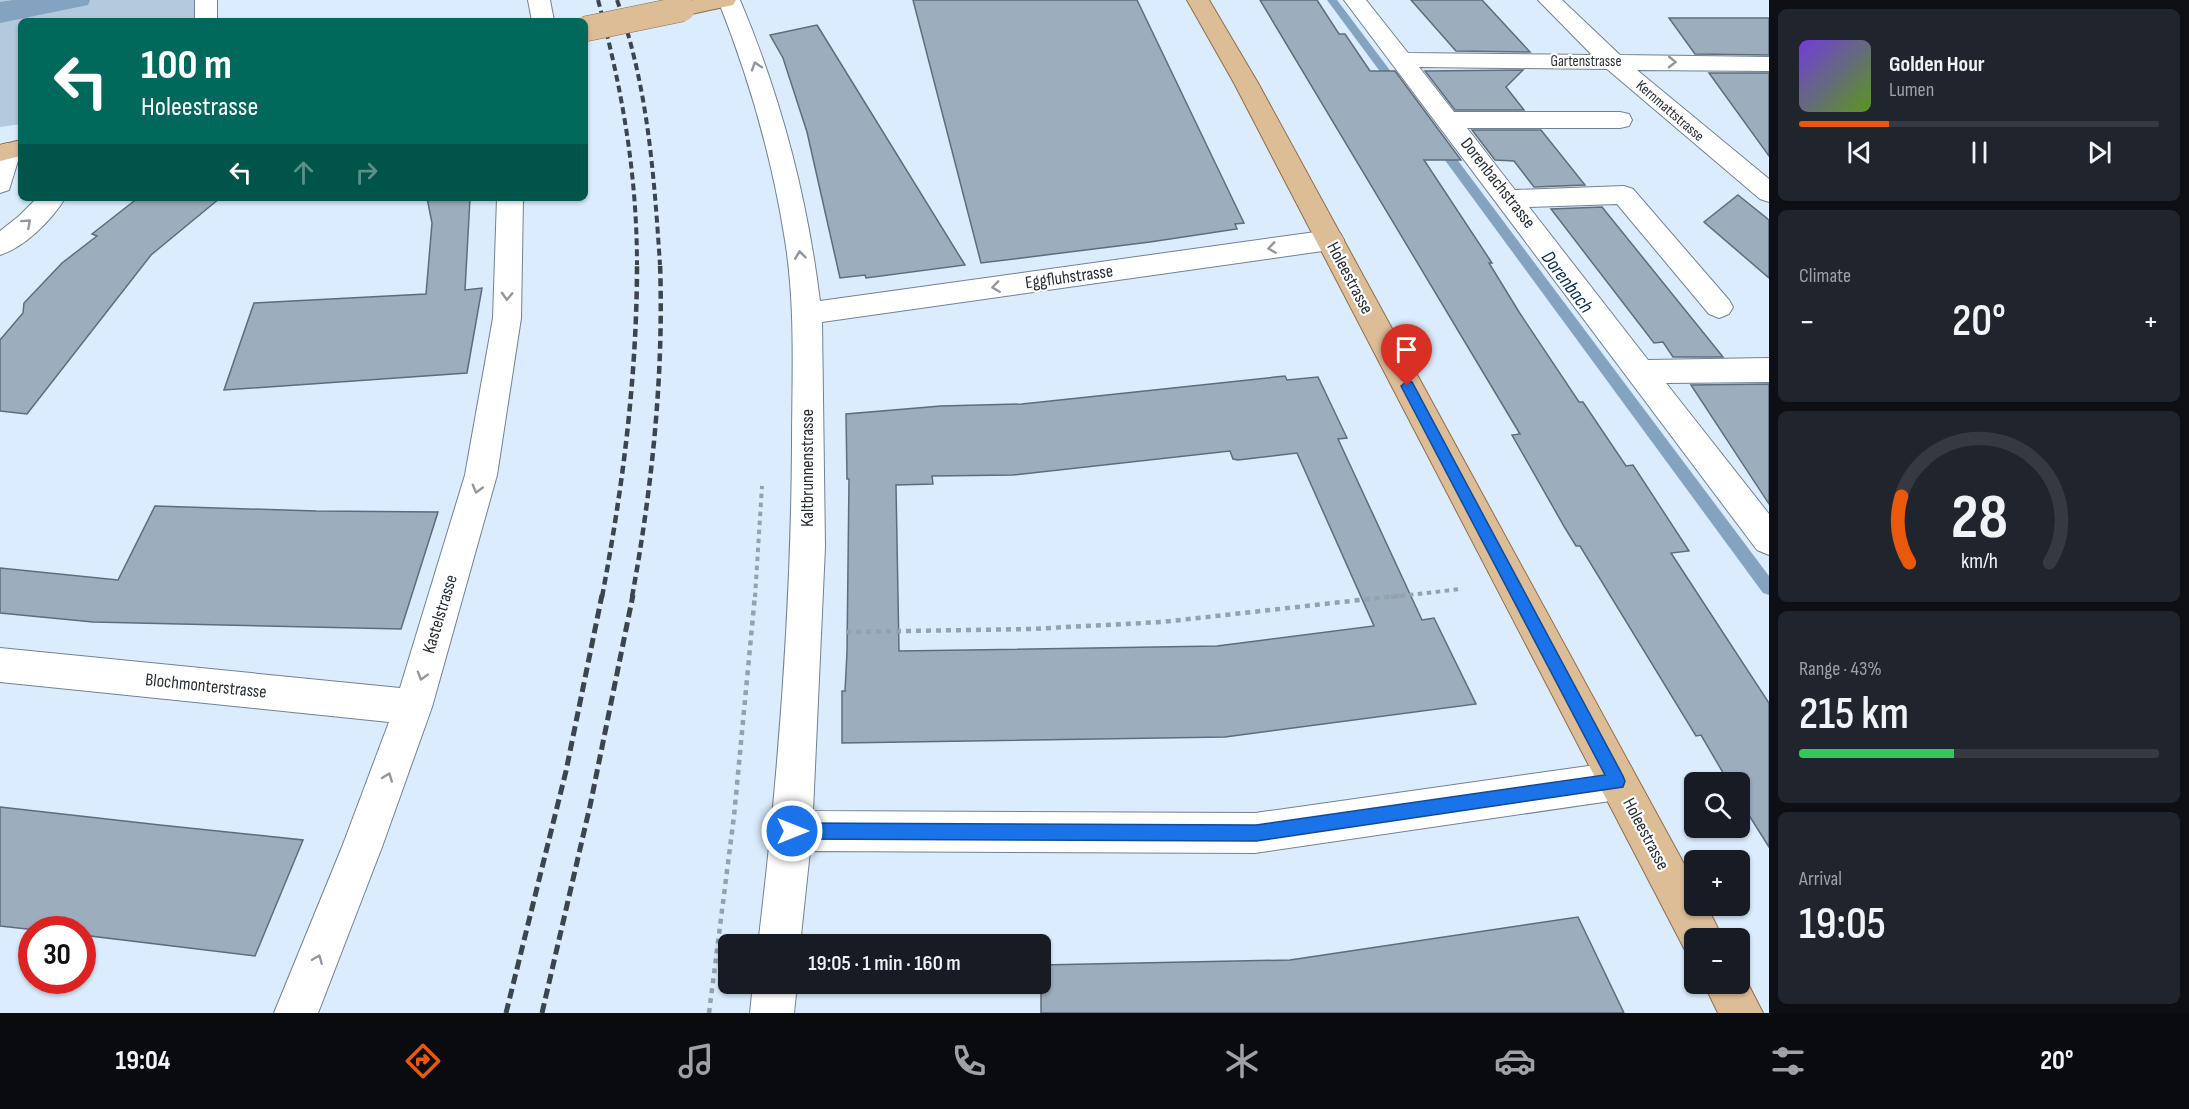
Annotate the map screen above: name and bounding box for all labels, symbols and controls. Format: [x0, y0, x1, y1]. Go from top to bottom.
text: 100 m [141, 40, 232, 91]
icon: left [42, 42, 120, 120]
text: Golden Hour [1889, 51, 1985, 78]
street label: Gartenstrasse [1550, 52, 1622, 71]
one-way arrow [1667, 56, 1676, 69]
one-way arrow [750, 61, 763, 72]
street label: Kernmattstrasse [1632, 76, 1708, 146]
text: Lumen [1889, 78, 1934, 102]
text: Holeestrasse [141, 91, 258, 123]
street label: Dorenbachstrasse [1456, 134, 1540, 232]
icon: previous [1843, 136, 1876, 169]
icon: pause [1963, 136, 1996, 169]
icon: next [2083, 136, 2116, 169]
icon: left [224, 156, 257, 189]
icon: ahead [287, 156, 320, 189]
icon: right [350, 156, 383, 189]
one-way arrow [21, 219, 31, 230]
street label: Holeestrasse [1322, 239, 1378, 317]
one-way arrow [1268, 242, 1277, 254]
water label: Dorenbach [1536, 246, 1598, 318]
one-way arrow [794, 251, 807, 260]
street label: Eggfluhstrasse [1024, 260, 1114, 294]
text: Climate [1799, 264, 1851, 288]
one-way arrow [991, 280, 1001, 292]
one-way arrow [501, 292, 514, 301]
text: 20° [1952, 294, 2006, 349]
text: − [1799, 302, 1815, 342]
text: + [2143, 302, 2159, 342]
pin [1381, 324, 1432, 386]
icon: arrive [1390, 333, 1423, 366]
street label: Kaltbrunnenstrasse [797, 409, 818, 527]
text: 28 [1951, 482, 2007, 557]
one-way arrow [472, 483, 484, 494]
text: km/h [1960, 550, 1998, 575]
street label: Kastelstrasse [418, 572, 462, 656]
text: Range · 43% [1799, 657, 1882, 681]
street label: Blochmonterstrasse [144, 669, 268, 703]
one-way arrow [417, 670, 429, 681]
text: 215 km [1799, 687, 1909, 742]
one-way arrow [380, 772, 393, 782]
map controls [1684, 772, 1750, 994]
button: search [1684, 772, 1750, 838]
street label: Holeestrasse [1618, 795, 1674, 873]
position arrow [760, 799, 824, 863]
button: + [1684, 850, 1750, 916]
text: Arrival [1799, 867, 1842, 891]
text: 19:05 [1799, 897, 1886, 952]
speed limit sign: 30 [18, 916, 96, 994]
button: − [1684, 928, 1750, 994]
text: 19:05 · 1 min · 160 m [808, 950, 961, 977]
one-way arrow [311, 954, 323, 965]
icon: directions [402, 1040, 444, 1082]
icon: music [675, 1040, 717, 1082]
icon: phone [948, 1040, 990, 1082]
icon: climate [1221, 1040, 1263, 1082]
icon: car [1494, 1040, 1536, 1082]
icon: filters [1767, 1040, 1809, 1082]
text: 19:04 [116, 1045, 170, 1077]
text: 20° [2040, 1045, 2073, 1077]

